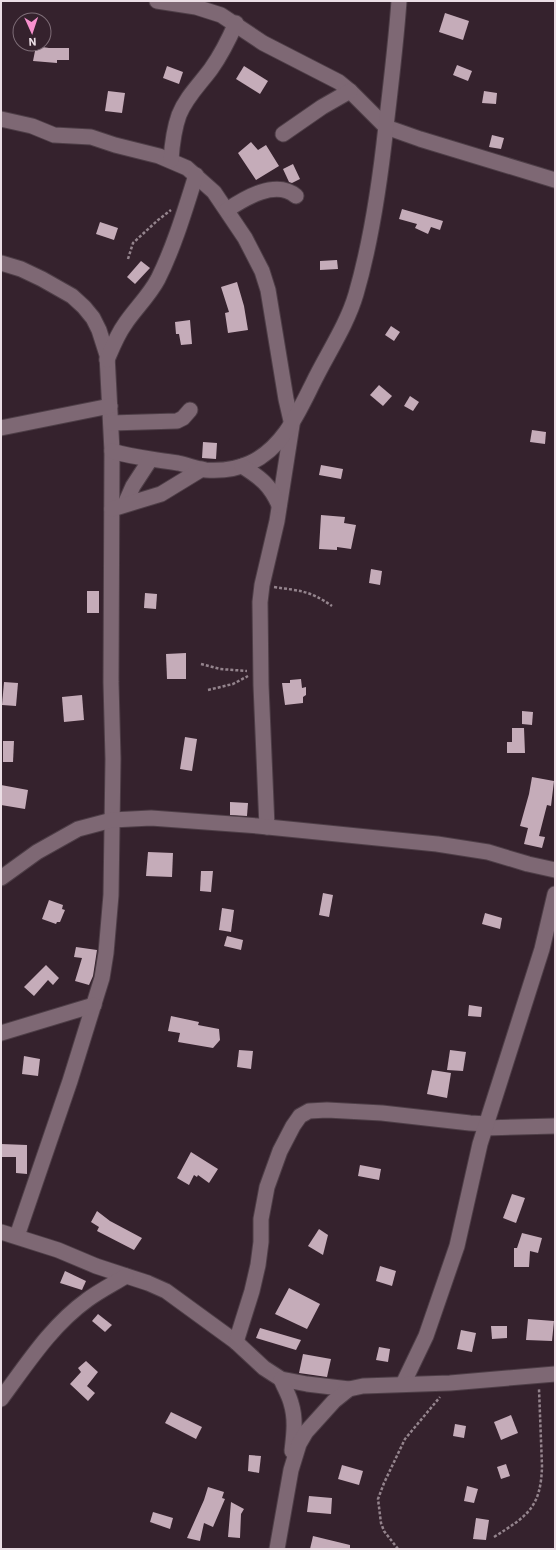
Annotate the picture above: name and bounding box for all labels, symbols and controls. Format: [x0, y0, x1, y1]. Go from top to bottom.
north arrow [12, 12, 52, 52]
text: N [28, 35, 37, 49]

